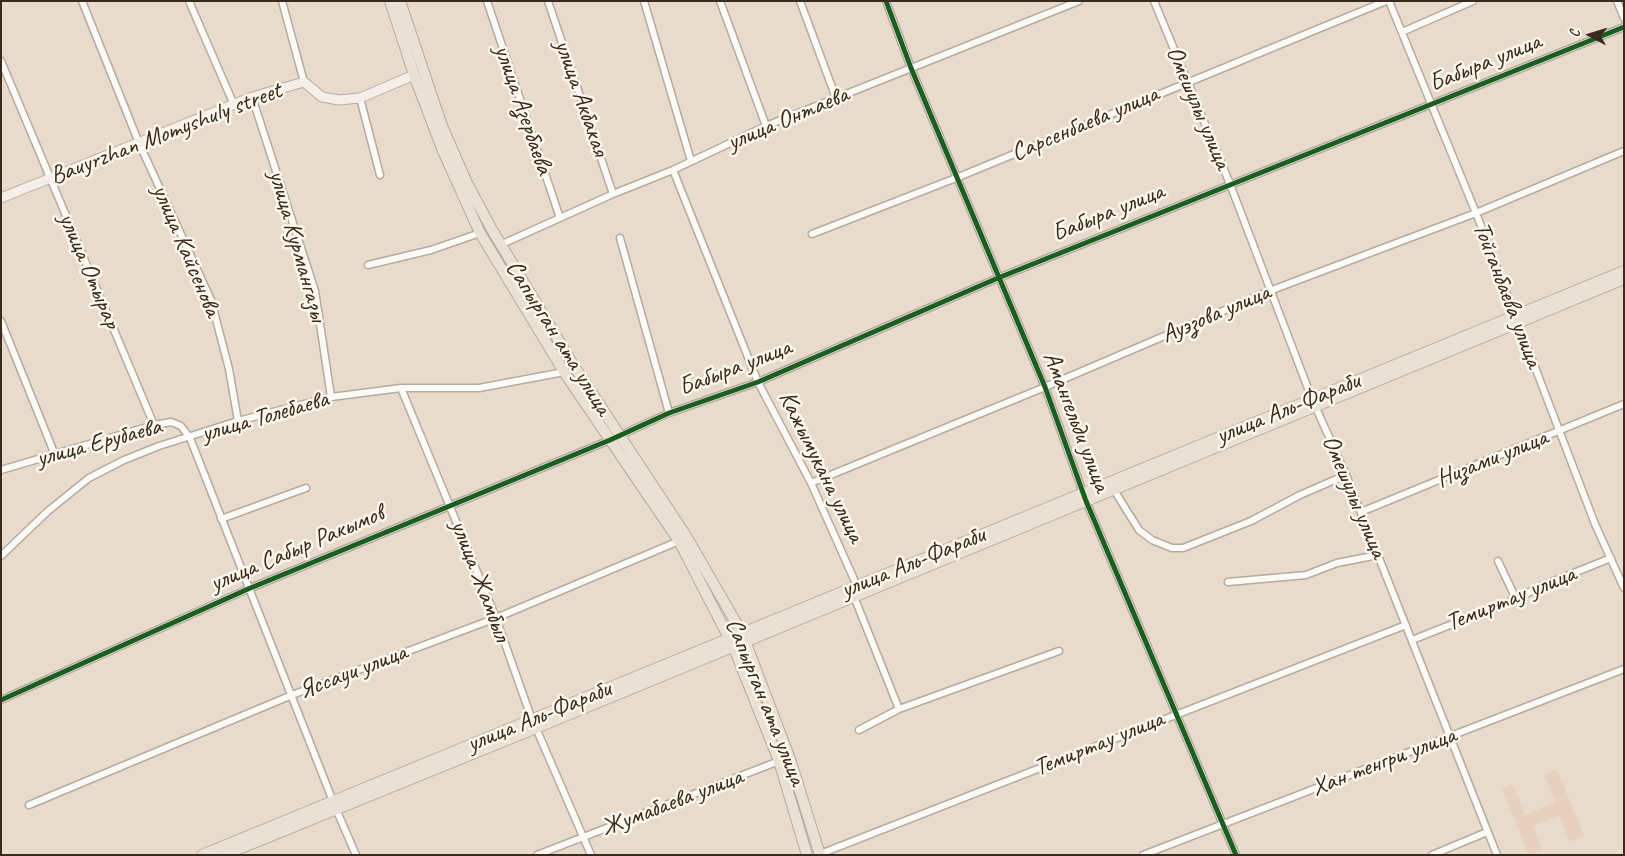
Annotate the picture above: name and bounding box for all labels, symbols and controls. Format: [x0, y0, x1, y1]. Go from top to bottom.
north arrow [1565, 10, 1615, 60]
street label: Бабыра улица [1425, 27, 1545, 99]
text: С [1566, 29, 1583, 38]
street label: улица Акбакая [547, 36, 615, 160]
street label: улица Азербаева [487, 41, 559, 179]
street label: Омешулы улица [1159, 42, 1237, 174]
street label: Bauyrzhan Momyshuly street [46, 76, 286, 192]
street label: улица Онтаева [723, 80, 853, 158]
street label: Сарсенбаева улица [1007, 80, 1163, 168]
street label: улица Курмангазы [261, 167, 333, 325]
street label: Бабыра улица [1048, 177, 1168, 249]
street label: улица Кайсенова [145, 180, 227, 322]
street label: улица Отырар [51, 209, 127, 333]
street label: Тойганбаева улица [1465, 218, 1549, 372]
street label: Сапырган ата улица [498, 255, 618, 421]
street label: Ауэзова улица [1157, 278, 1275, 350]
street label: Бабыра улица [674, 333, 796, 403]
street label: Амангельди улица [1035, 348, 1117, 496]
street label: улица Аль-Фараби [1212, 366, 1364, 452]
street label: улица Толебаева [198, 385, 332, 449]
street label: Кажымукана улица [771, 386, 871, 548]
street label: улица Ерубаева [33, 412, 165, 474]
street label: Низами улица [1432, 423, 1552, 495]
street label: Омешулы улица [1315, 431, 1393, 563]
street label: улица Сабыр Ракымов [206, 499, 388, 599]
street label: улица Жамбыл [443, 516, 517, 646]
street label: улица Аль-Фараби [837, 520, 989, 606]
street label: Темиртау улица [1442, 559, 1580, 639]
street label: Сапырган ата улица [718, 614, 812, 790]
street label: Яссауи улица [295, 638, 411, 706]
street label: улица Аль-Фараби [463, 674, 615, 760]
street label: Темиртау улица [1030, 704, 1168, 784]
street label: Хан тенгри улица [1308, 721, 1460, 803]
street label: Жумабаева улица [597, 762, 747, 844]

